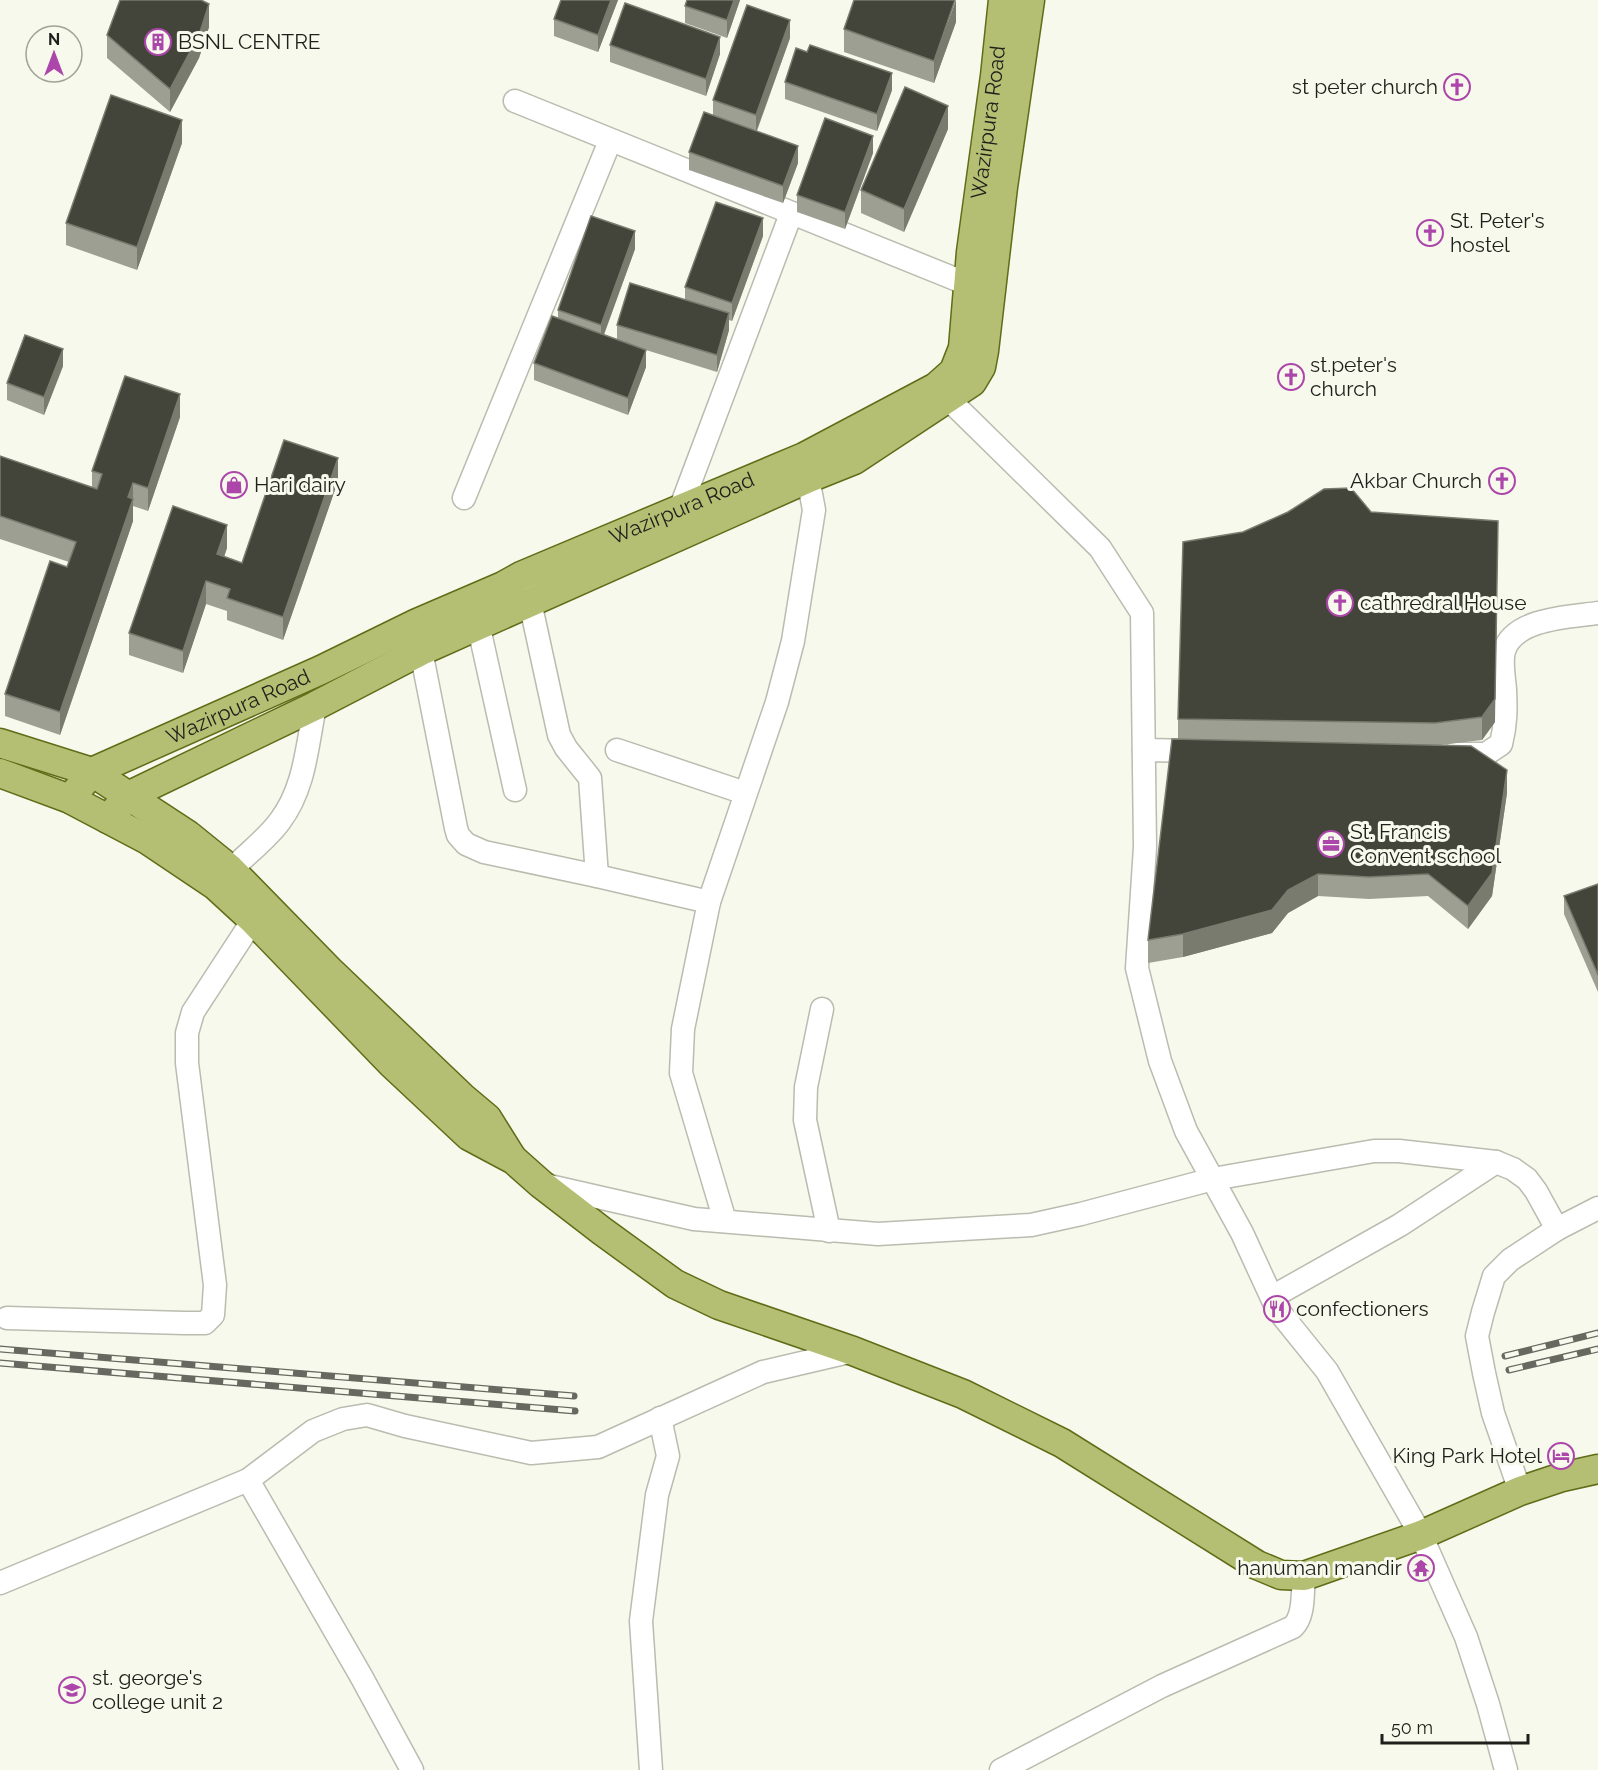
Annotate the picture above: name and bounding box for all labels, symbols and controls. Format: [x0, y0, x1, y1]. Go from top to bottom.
north arrow [24, 24, 84, 84]
building icon: BSNL CENTRE [143, 27, 173, 57]
place label: BSNL CENTRE [178, 29, 321, 54]
text: N [48, 30, 60, 49]
street label: Wazirpura Road [965, 44, 1010, 201]
church icon: st peter church [1442, 72, 1472, 102]
place label: st peter church [1292, 74, 1438, 99]
place label: St. Peter's hostel [1450, 208, 1545, 257]
church icon: St. Peter's hostel [1415, 218, 1445, 248]
place label: st.peter's church [1310, 352, 1397, 401]
church icon: st.peter's church [1276, 362, 1306, 392]
street label: Wazirpura Road [605, 466, 758, 549]
church icon: Akbar Church [1487, 466, 1517, 496]
place label: Akbar Church [1350, 468, 1482, 493]
shop icon: Hari dairy [219, 470, 249, 500]
place label: Hari dairy [254, 472, 346, 497]
church icon: cathredral House [1325, 588, 1355, 618]
place label: cathredral House [1360, 590, 1527, 615]
street label: Wazirpura Road [162, 664, 314, 749]
place label: St. Francis Convent school [1350, 819, 1501, 868]
office icon: St. Francis Convent school [1316, 829, 1346, 859]
restaurant icon: confectioners [1262, 1294, 1292, 1324]
place label: confectioners [1296, 1296, 1429, 1321]
hotel icon: King Park Hotel [1546, 1441, 1576, 1471]
place label: King Park Hotel [1393, 1443, 1542, 1468]
temple icon: hanuman mandir [1406, 1553, 1436, 1583]
place label: hanuman mandir [1237, 1555, 1403, 1580]
place label: st. george's college unit 2 [92, 1665, 223, 1714]
school or university icon: st. george's college unit 2 [57, 1675, 87, 1705]
scale bar [1382, 1707, 1528, 1745]
text: 50 m [1391, 1717, 1433, 1738]

